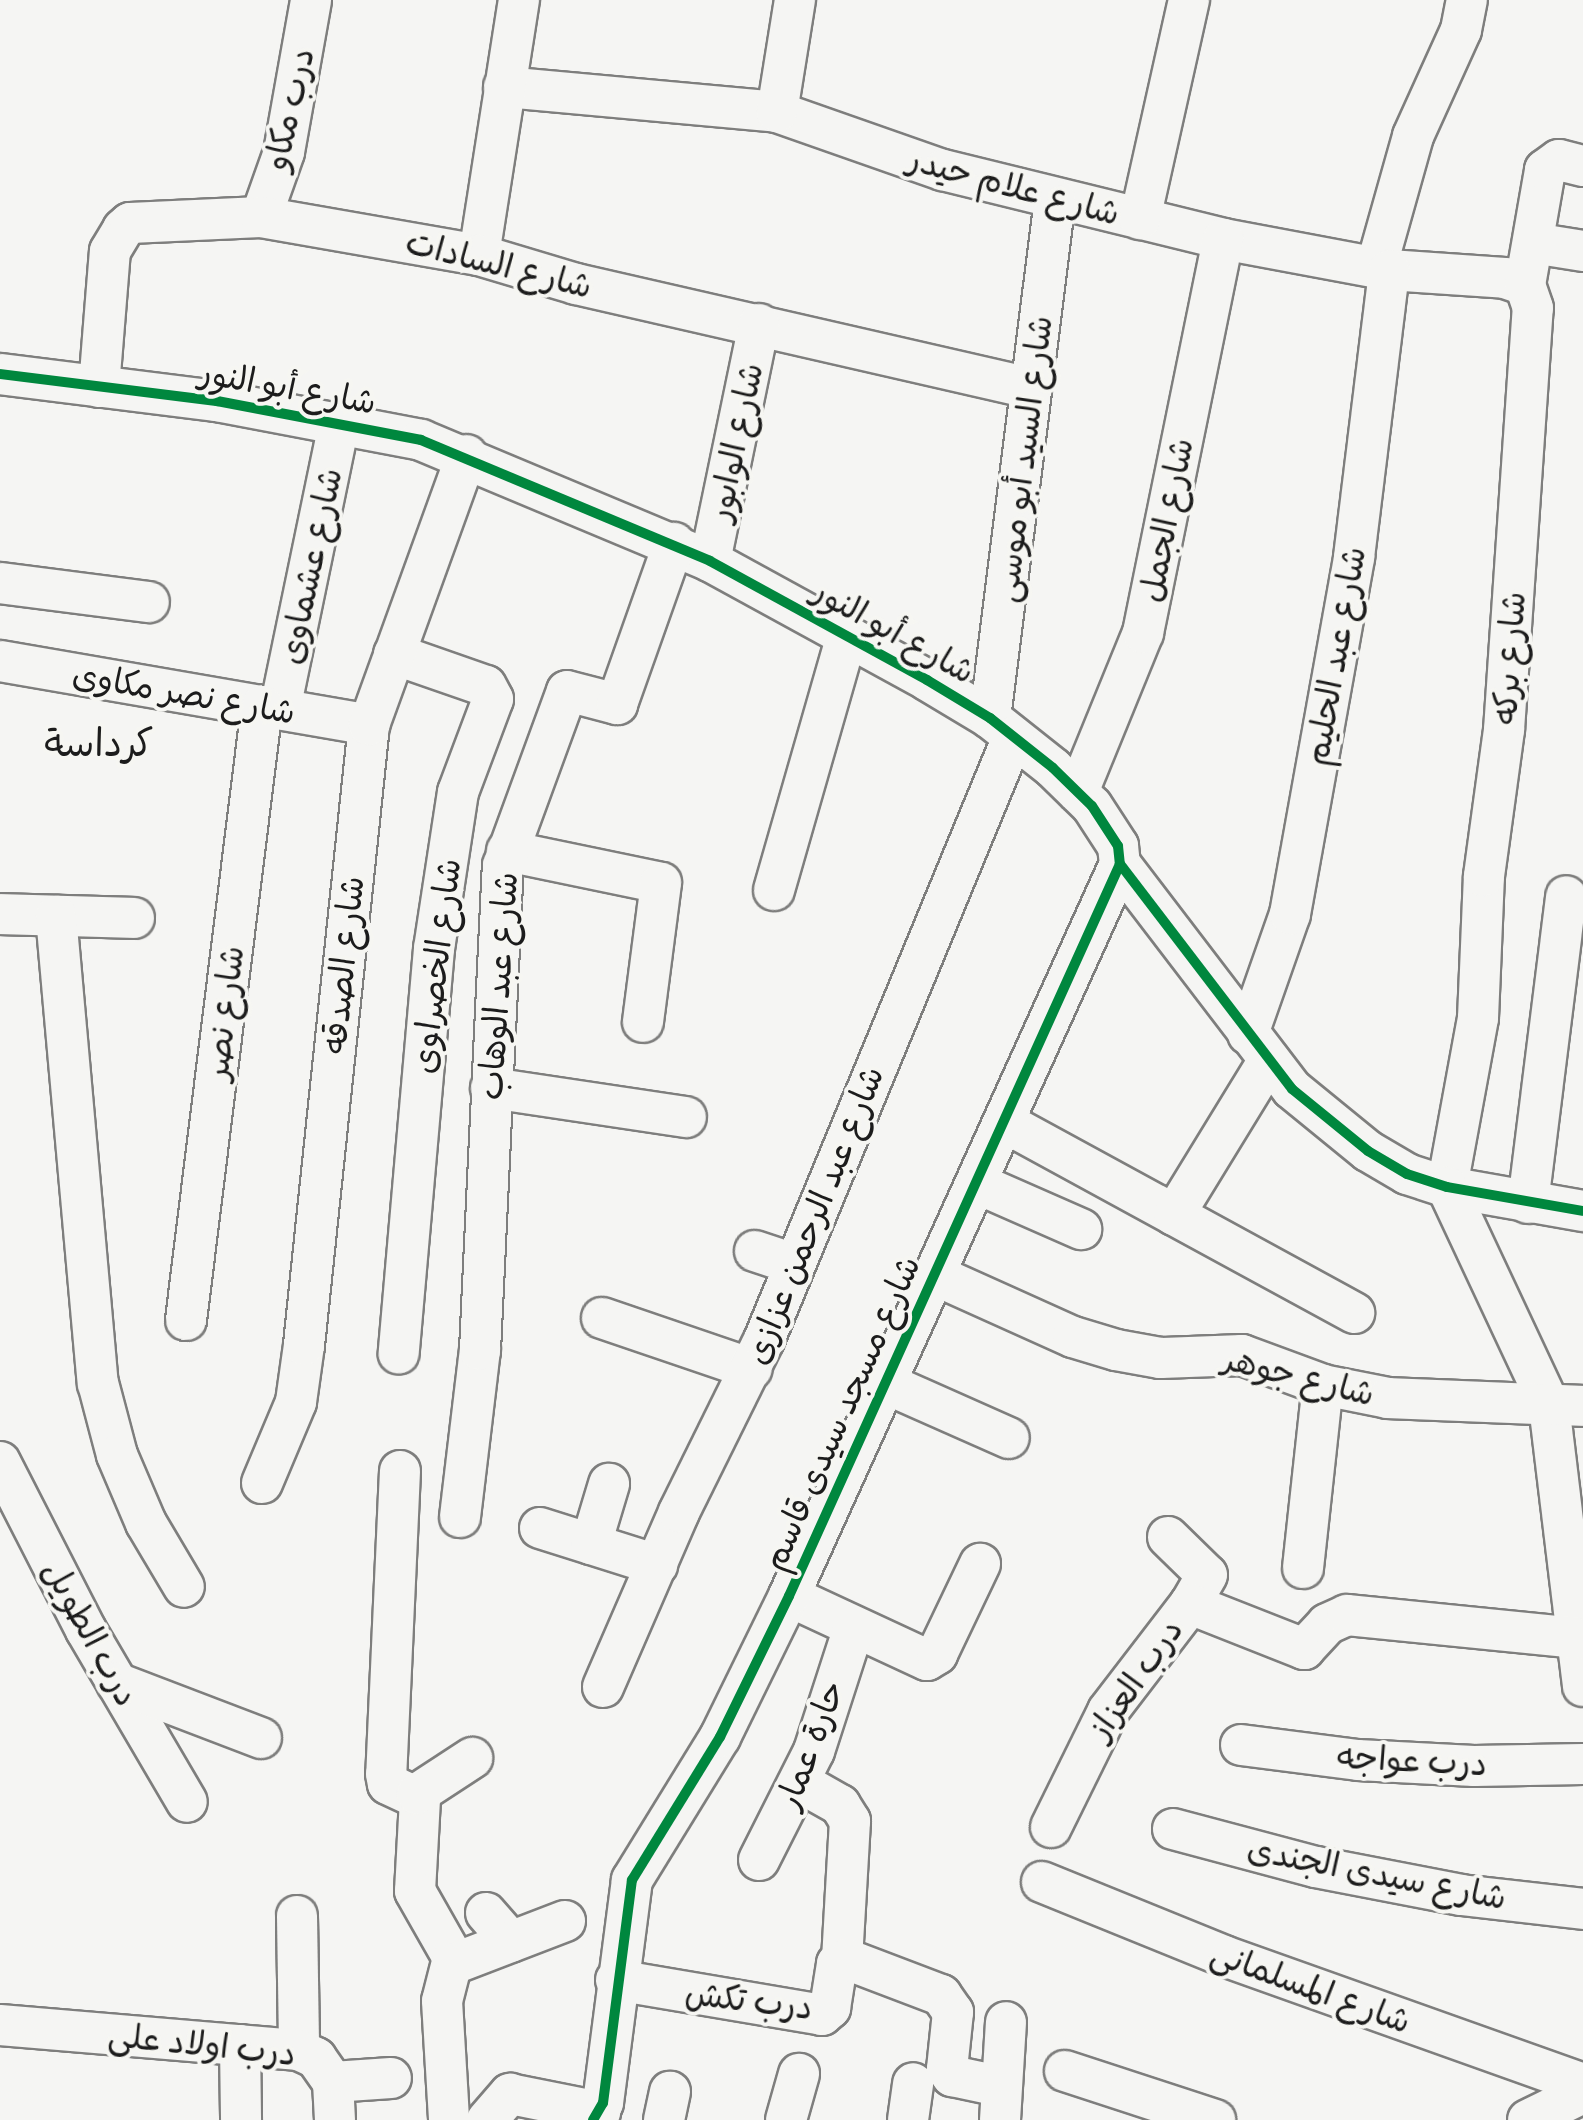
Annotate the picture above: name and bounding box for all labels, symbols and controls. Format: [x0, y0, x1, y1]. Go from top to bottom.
street label: درب مكاو [255, 44, 323, 174]
street label: شارع علام حيدر [904, 138, 1124, 234]
street label: شارع السادات [402, 221, 596, 307]
street label: شارع السيد أبو موسى [985, 313, 1061, 605]
street label: شارع أبو النور [197, 351, 379, 423]
street label: شارع الوابور [698, 359, 772, 525]
street label: شارع الجمل [1130, 434, 1202, 606]
street label: شارع عشماوى [269, 464, 351, 668]
street label: شارع عبد الحليم [1296, 543, 1374, 769]
street label: شارع أبو النور [806, 570, 982, 692]
street label: شارع بركه [1484, 590, 1534, 726]
street label: شارع نصر مكاوى [69, 653, 299, 733]
district label: كرداسة [44, 721, 154, 767]
street label: شارع الخصراوى [403, 856, 469, 1076]
street label: شارع عبد الوهاب [470, 871, 526, 1101]
street label: شارع الصدقه [313, 874, 373, 1056]
street label: شارع نصر [196, 943, 252, 1083]
street label: شارع عبد الرحمن عزازى [735, 1060, 893, 1370]
street label: شارع مسجد سيدى قاسم [753, 1249, 929, 1577]
street label: شارع جوهر [1219, 1338, 1379, 1414]
street label: درب الطويل [34, 1553, 148, 1713]
street label: درب العزاز [1079, 1611, 1191, 1747]
street label: حارة عمار [767, 1675, 853, 1815]
street label: درب عواجه [1336, 1736, 1488, 1784]
street label: شارع سيدى الجندى [1244, 1828, 1510, 1918]
street label: شارع المسلمانى [1206, 1932, 1416, 2042]
street label: درب تكش [683, 1972, 815, 2028]
street label: درب اولاد على [106, 2014, 298, 2074]

